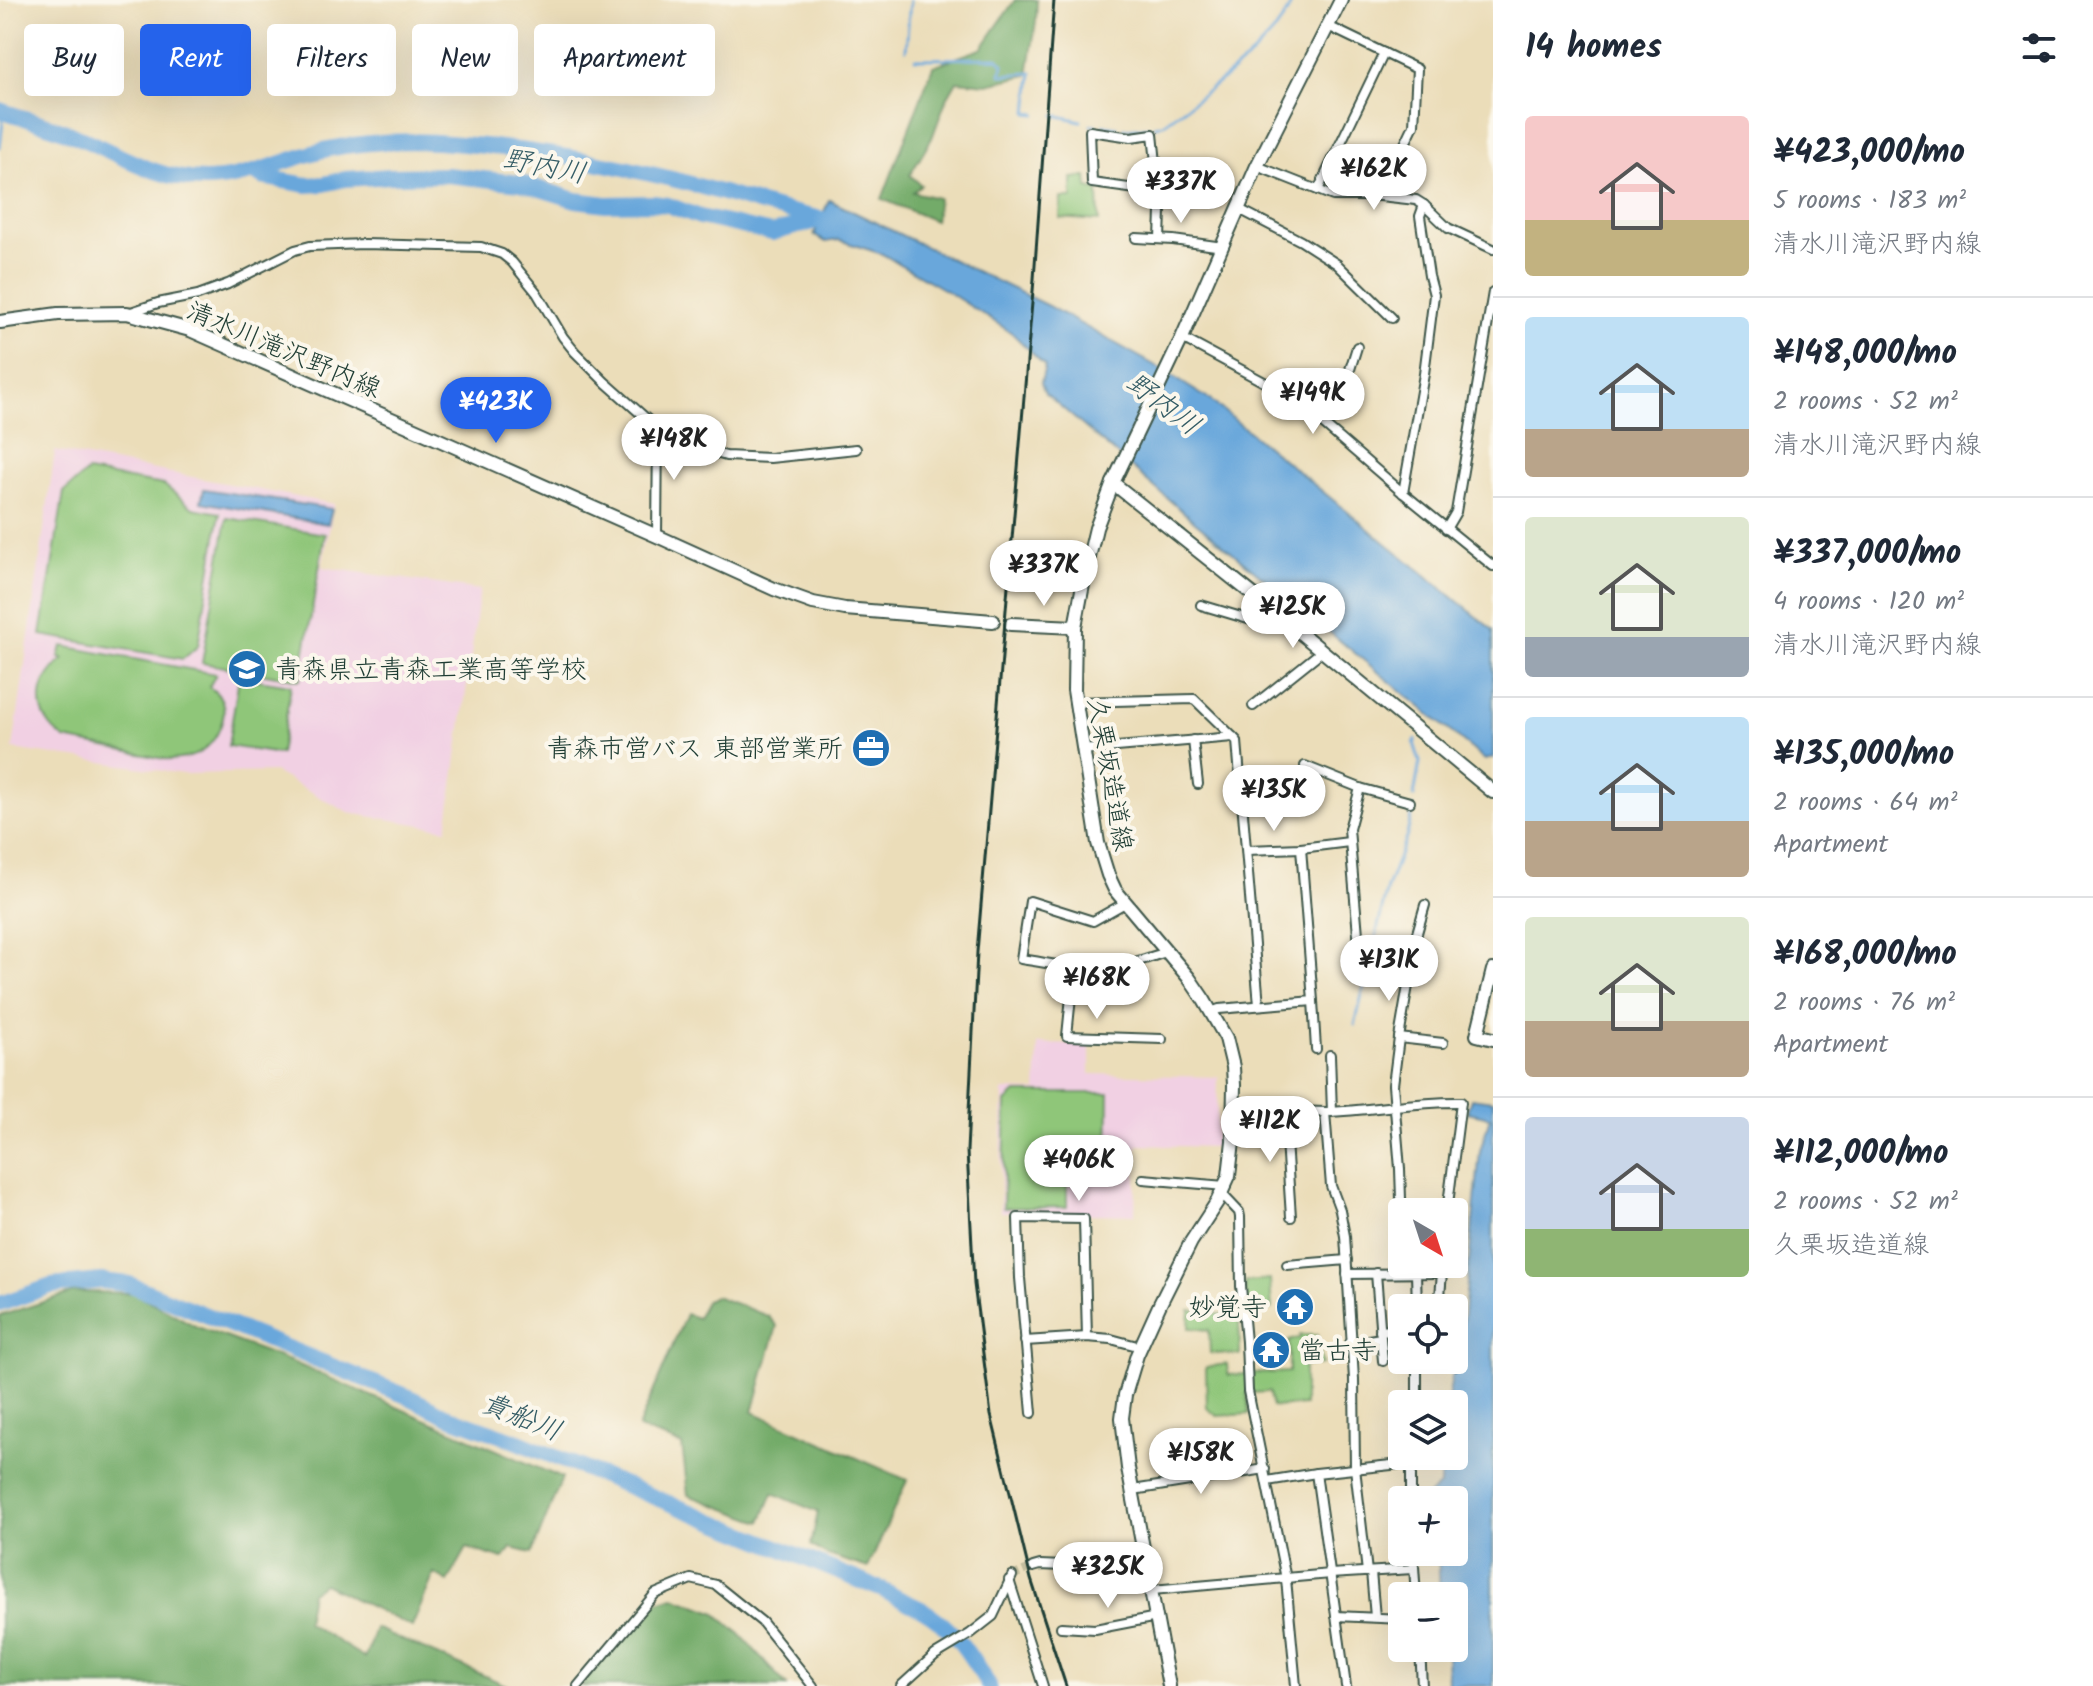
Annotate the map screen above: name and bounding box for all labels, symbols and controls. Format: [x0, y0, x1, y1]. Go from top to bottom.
text: 14 homes [1525, 21, 1662, 75]
chip: Buy [24, 24, 124, 96]
chip: Rent [140, 24, 251, 96]
chip: Filters [267, 24, 396, 96]
chip: New [412, 24, 518, 96]
chip: Apartment [534, 24, 715, 96]
icon: filters [2017, 26, 2061, 70]
text: ¥423,000/mo [1773, 126, 1965, 180]
water label: 野内川 [499, 137, 590, 198]
pin: ¥162K [1318, 144, 1430, 212]
icon: home [1589, 148, 1685, 244]
text: ¥162K [1340, 149, 1408, 191]
pin: ¥337K [1125, 157, 1237, 225]
text: ¥337K [1145, 162, 1217, 204]
text: 5 rooms · 183 m² [1773, 180, 1966, 222]
text: 清水川滝沢野内線 [1773, 224, 1981, 266]
street label: 清水川滝沢野内線 [179, 291, 387, 411]
text: ¥148,000/mo [1773, 327, 1957, 381]
icon: home [1589, 349, 1685, 445]
water label: 野内川 [1115, 362, 1210, 448]
pin: ¥149K [1257, 368, 1369, 436]
text: ¥149K [1280, 373, 1346, 415]
pin: ¥423K [440, 377, 552, 445]
text: 2 rooms · 52 m² [1773, 381, 1958, 423]
text: ¥423K [458, 382, 534, 424]
pin: ¥148K [618, 414, 730, 482]
text: ¥148K [639, 419, 709, 461]
text: 清水川滝沢野内線 [1773, 425, 1981, 467]
text: ¥337,000/mo [1773, 527, 1961, 581]
pin: ¥337K [988, 540, 1100, 608]
text: ¥337K [1008, 545, 1080, 587]
icon: home [1589, 549, 1685, 645]
text: 4 rooms · 120 m² [1773, 581, 1964, 623]
pin: ¥125K [1237, 582, 1349, 650]
text: ¥125K [1259, 587, 1327, 629]
text: 清水川滝沢野内線 [1773, 625, 1981, 667]
school or university icon: 青森県立青森工業高等学校 [226, 648, 268, 690]
place label: 青森県立青森工業高等学校 [275, 650, 587, 692]
street label: 久栗坂造道線 [1075, 694, 1143, 855]
office icon: 青森市営バス 東部営業所 [850, 727, 892, 769]
text: ¥135,000/mo [1773, 728, 1954, 782]
place label: 青森市営バス 東部営業所 [547, 729, 843, 771]
icon: home [1589, 749, 1685, 845]
pin: ¥135K [1218, 765, 1330, 833]
text: ¥135K [1241, 770, 1307, 812]
text: 2 rooms · 64 m² [1773, 782, 1957, 824]
text: Apartment [1773, 824, 1888, 866]
text: ¥168,000/mo [1773, 928, 1957, 982]
pin: ¥131K [1333, 935, 1445, 1003]
text: ¥131K [1358, 940, 1420, 982]
icon: home [1589, 949, 1685, 1045]
pin: ¥168K [1041, 953, 1153, 1021]
text: ¥168K [1063, 958, 1131, 1000]
text: 2 rooms · 76 m² [1773, 982, 1955, 1024]
text: Apartment [1773, 1024, 1888, 1066]
pin: ¥112K [1214, 1096, 1326, 1164]
text: ¥112K [1239, 1101, 1301, 1143]
text: ¥112,000/mo [1773, 1127, 1948, 1181]
pin: ¥406K [1023, 1135, 1135, 1203]
text: ¥406K [1042, 1140, 1116, 1182]
icon: home [1589, 1149, 1685, 1245]
text: 2 rooms · 52 m² [1773, 1181, 1958, 1223]
north arrow [1388, 1198, 1468, 1278]
map controls [1388, 1198, 1468, 1662]
text: 久栗坂造道線 [1773, 1225, 1929, 1267]
temple icon: 妙覚寺 [1274, 1286, 1316, 1328]
place label: 妙覚寺 [1189, 1288, 1267, 1330]
button: locate [1388, 1294, 1468, 1374]
temple icon: 當古寺 [1250, 1329, 1292, 1371]
place label: 當古寺 [1299, 1331, 1377, 1373]
water label: 貴船川 [474, 1382, 568, 1455]
button: layers [1388, 1390, 1468, 1470]
pin: ¥158K [1145, 1428, 1257, 1496]
text: ¥158K [1167, 1433, 1235, 1475]
button: + [1388, 1486, 1468, 1566]
pin: ¥325K [1052, 1542, 1164, 1610]
text: ¥325K [1071, 1547, 1145, 1589]
button: − [1388, 1582, 1468, 1662]

